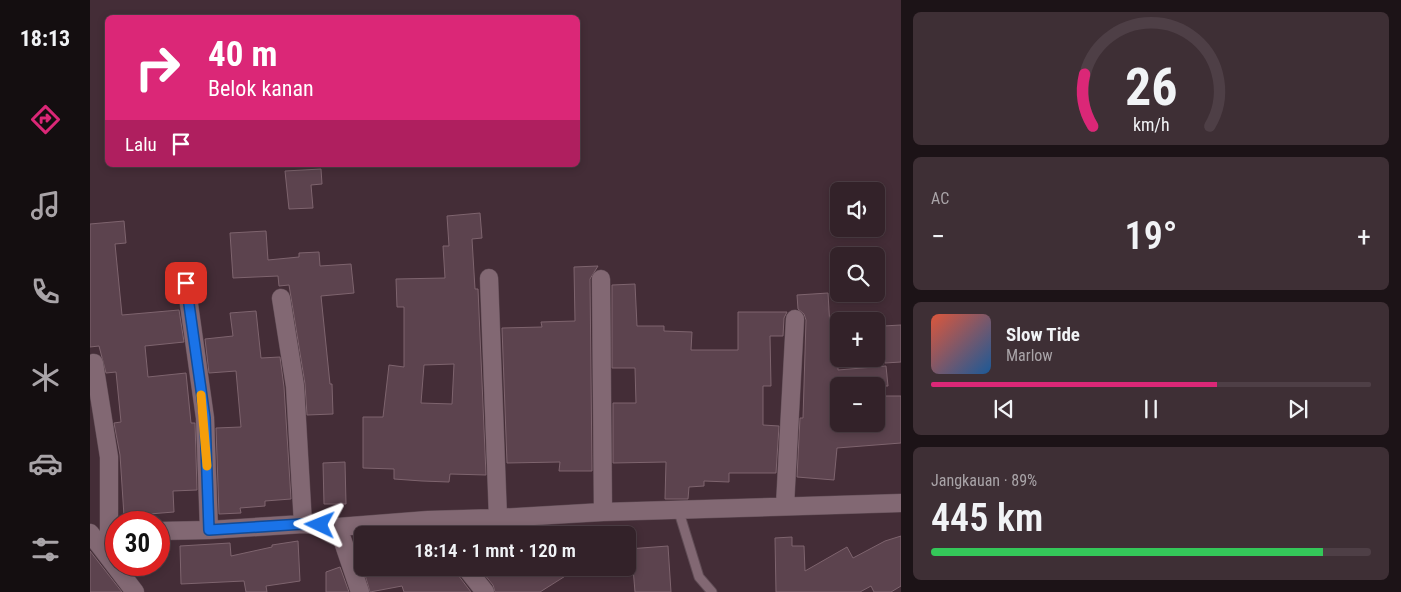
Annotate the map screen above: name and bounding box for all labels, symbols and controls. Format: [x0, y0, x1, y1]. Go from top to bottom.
text: 18:13 [20, 26, 70, 51]
text: 40 m [208, 34, 277, 75]
icon: right [125, 35, 190, 100]
text: 26 [1125, 57, 1177, 118]
text: Belok kanan [208, 76, 314, 101]
icon: directions [28, 102, 63, 137]
text: km/h [1133, 114, 1169, 135]
icon: arrive [167, 130, 195, 158]
text: Lalu [125, 133, 157, 156]
map controls [830, 182, 885, 432]
button: sound [830, 182, 885, 237]
icon: music [28, 188, 63, 223]
text: AC [931, 189, 949, 208]
text: 19° [1125, 214, 1177, 258]
text: − [931, 220, 945, 253]
text: + [1357, 220, 1371, 253]
button: search [830, 247, 885, 302]
pin [165, 262, 207, 304]
icon: arrive [172, 269, 200, 297]
icon: phone [28, 274, 63, 309]
button: + [830, 312, 885, 367]
text: Slow Tide [1006, 323, 1080, 346]
text: Marlow [1006, 346, 1053, 365]
icon: climate [28, 360, 63, 395]
button: − [830, 377, 885, 432]
icon: previous [990, 395, 1018, 423]
icon: pause [1137, 395, 1165, 423]
icon: next [1284, 395, 1312, 423]
icon: car [28, 446, 63, 481]
text: Jangkauan · 89% [931, 471, 1037, 490]
text: 445 km [931, 496, 1043, 540]
position arrow [293, 498, 345, 550]
speed limit sign: 30 [105, 511, 170, 576]
icon: filters [28, 532, 63, 567]
text: 18:14 · 1 mnt · 120 m [414, 539, 576, 562]

